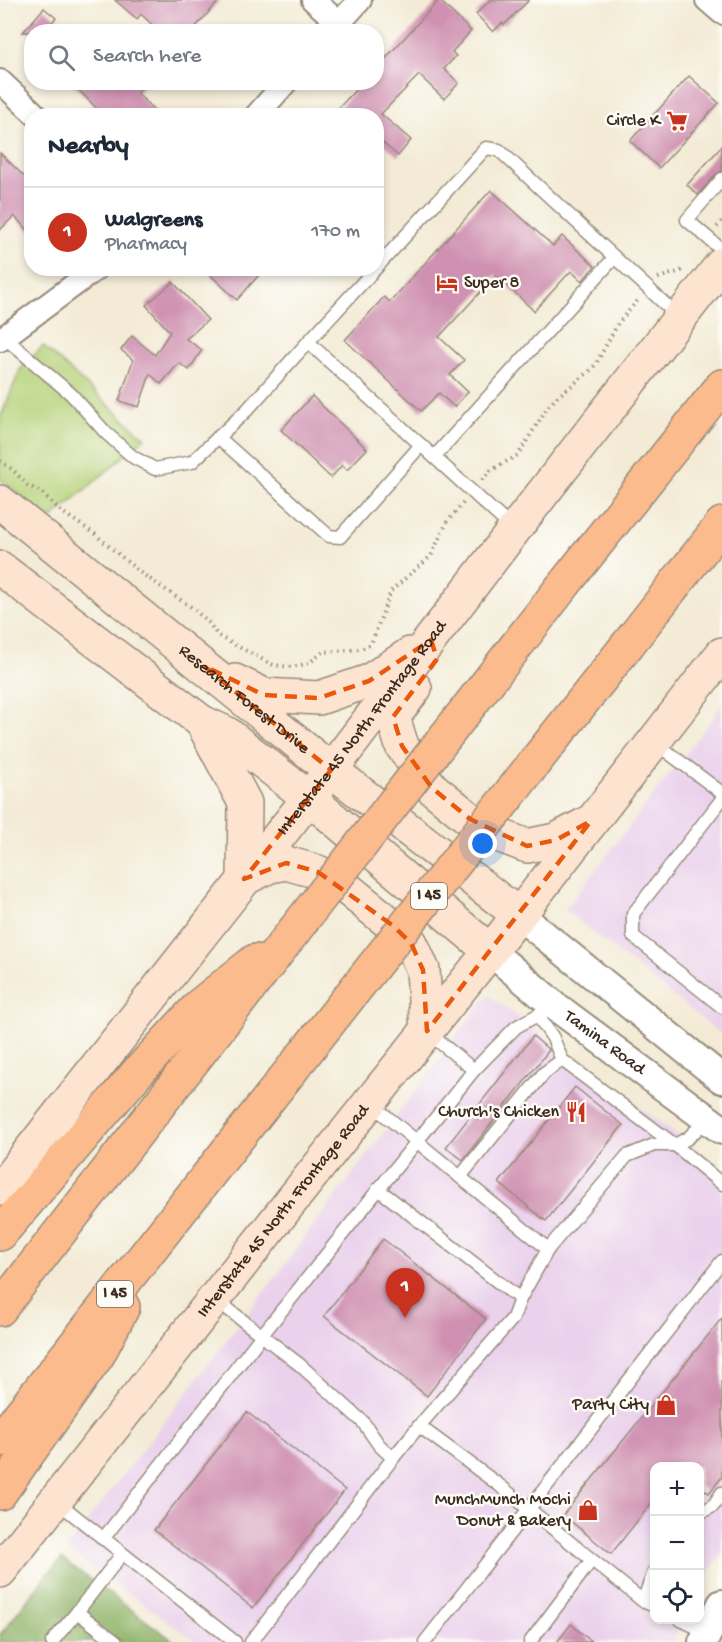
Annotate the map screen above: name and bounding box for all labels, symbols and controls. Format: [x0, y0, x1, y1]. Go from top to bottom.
search box [24, 24, 384, 90]
icon: search [45, 41, 78, 74]
text: Search here [93, 44, 201, 70]
supermarket icon: Circle K [665, 109, 689, 133]
place label: Circle K [606, 111, 662, 132]
text: Nearby [48, 132, 129, 163]
text: Walgreens [105, 208, 202, 234]
text: 1 [63, 221, 72, 244]
text: 170 m [311, 221, 360, 244]
text: Pharmacy [105, 234, 187, 257]
hotel icon: Super 8 [435, 271, 459, 295]
place label: Super 8 [464, 273, 520, 294]
street label: Interstate 45 North Frontage Road [273, 615, 452, 840]
street label: Research Forest Drive [174, 640, 314, 759]
your location [468, 829, 497, 858]
road number: I 45 [411, 883, 447, 909]
street label: Tamina Road [559, 1005, 651, 1081]
street label: Interstate 45 North Frontage Road [193, 1099, 375, 1322]
restaurant icon: Church's Chicken [564, 1100, 588, 1124]
place label: Church's Chicken [438, 1102, 559, 1123]
pin: 1 [386, 1268, 424, 1318]
road number: I 45 [97, 1281, 133, 1307]
shop icon: Party City [654, 1393, 678, 1417]
place label: Party City [571, 1395, 649, 1416]
map controls [650, 1462, 704, 1624]
button: + [650, 1462, 704, 1516]
place label: MunchMunch Mochi Donut & Bakery [435, 1490, 571, 1532]
shop icon: MunchMunch Mochi Donut & Bakery [576, 1498, 600, 1522]
button: − [650, 1516, 704, 1570]
button: locate [650, 1570, 704, 1624]

